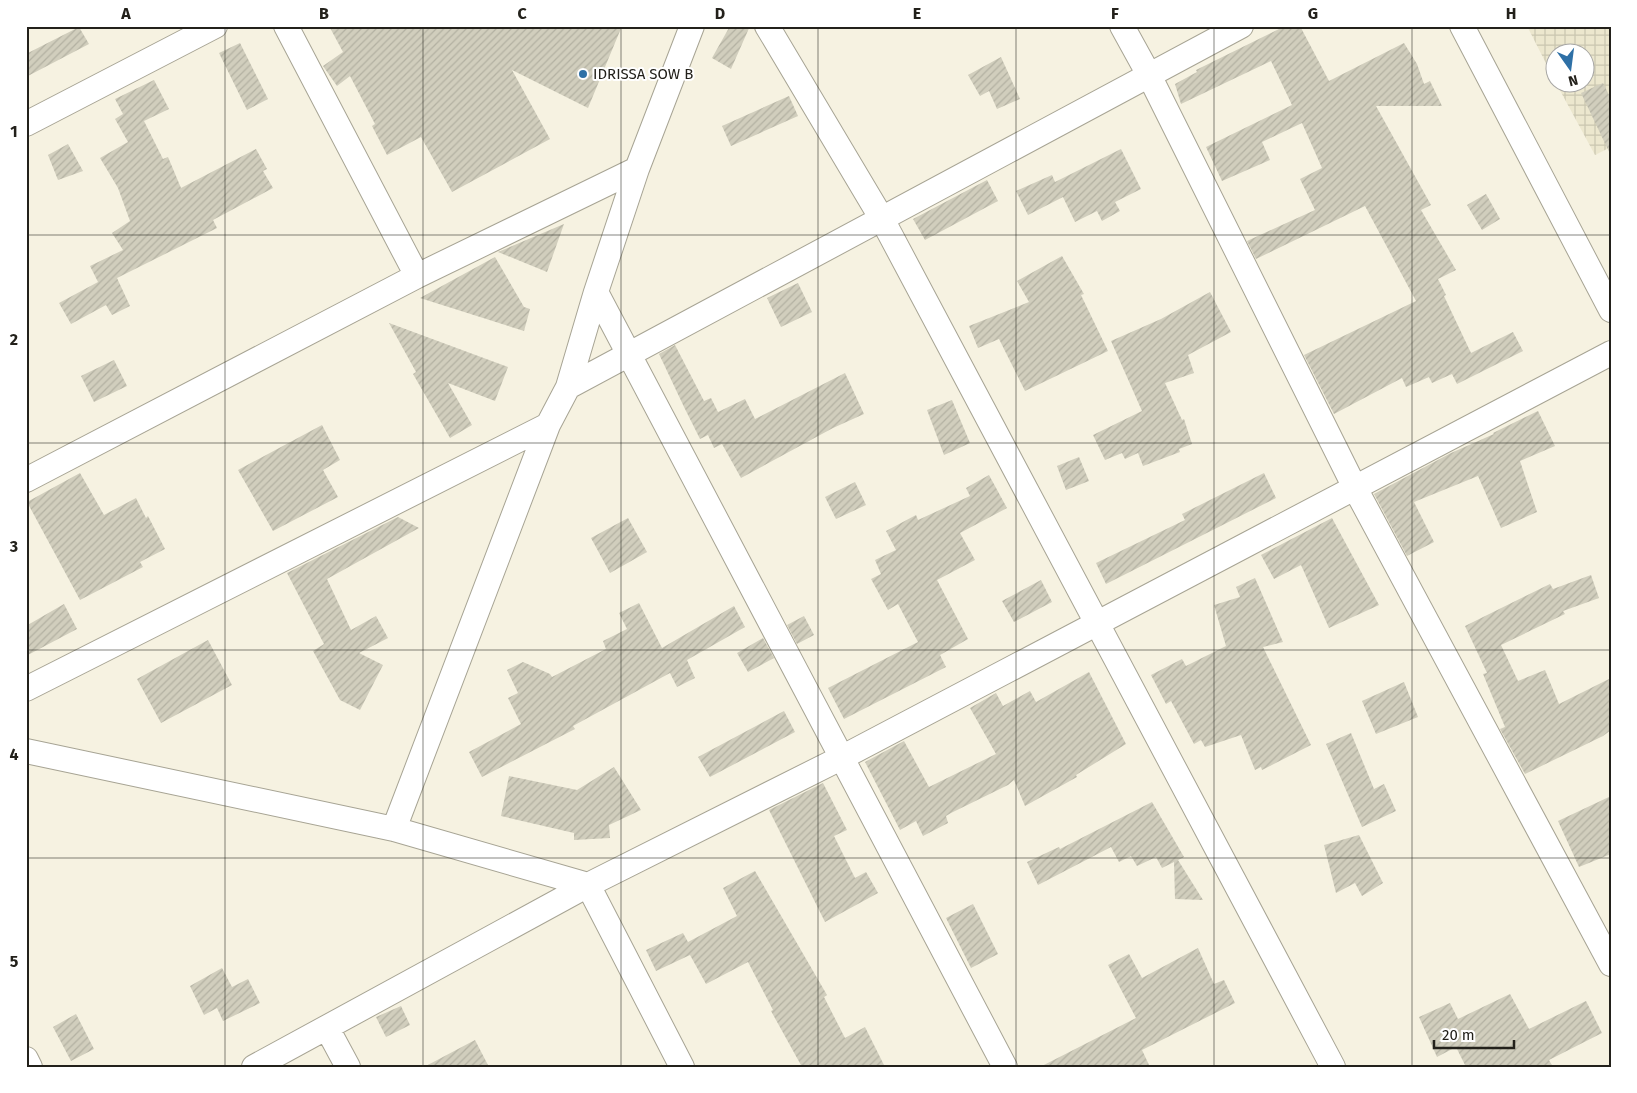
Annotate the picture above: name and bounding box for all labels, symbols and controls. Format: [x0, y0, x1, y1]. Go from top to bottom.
text: A [120, 4, 131, 23]
text: B [319, 4, 329, 23]
text: C [517, 4, 527, 23]
text: D [715, 4, 725, 23]
text: E [913, 4, 921, 23]
text: F [1111, 4, 1119, 23]
text: G [1308, 4, 1318, 23]
text: H [1506, 4, 1516, 23]
north arrow [1544, 42, 1594, 92]
place label: IDRISSA SOW B [593, 65, 693, 83]
marker: IDRISSA SOW B [577, 68, 589, 80]
text: N [1566, 71, 1580, 90]
text: 1 [10, 122, 18, 141]
text: 2 [10, 330, 18, 349]
text: 3 [9, 537, 18, 556]
text: 4 [9, 745, 19, 764]
text: 5 [10, 952, 19, 971]
scale bar [1434, 1018, 1514, 1050]
text: 20 m [1442, 1026, 1475, 1044]

